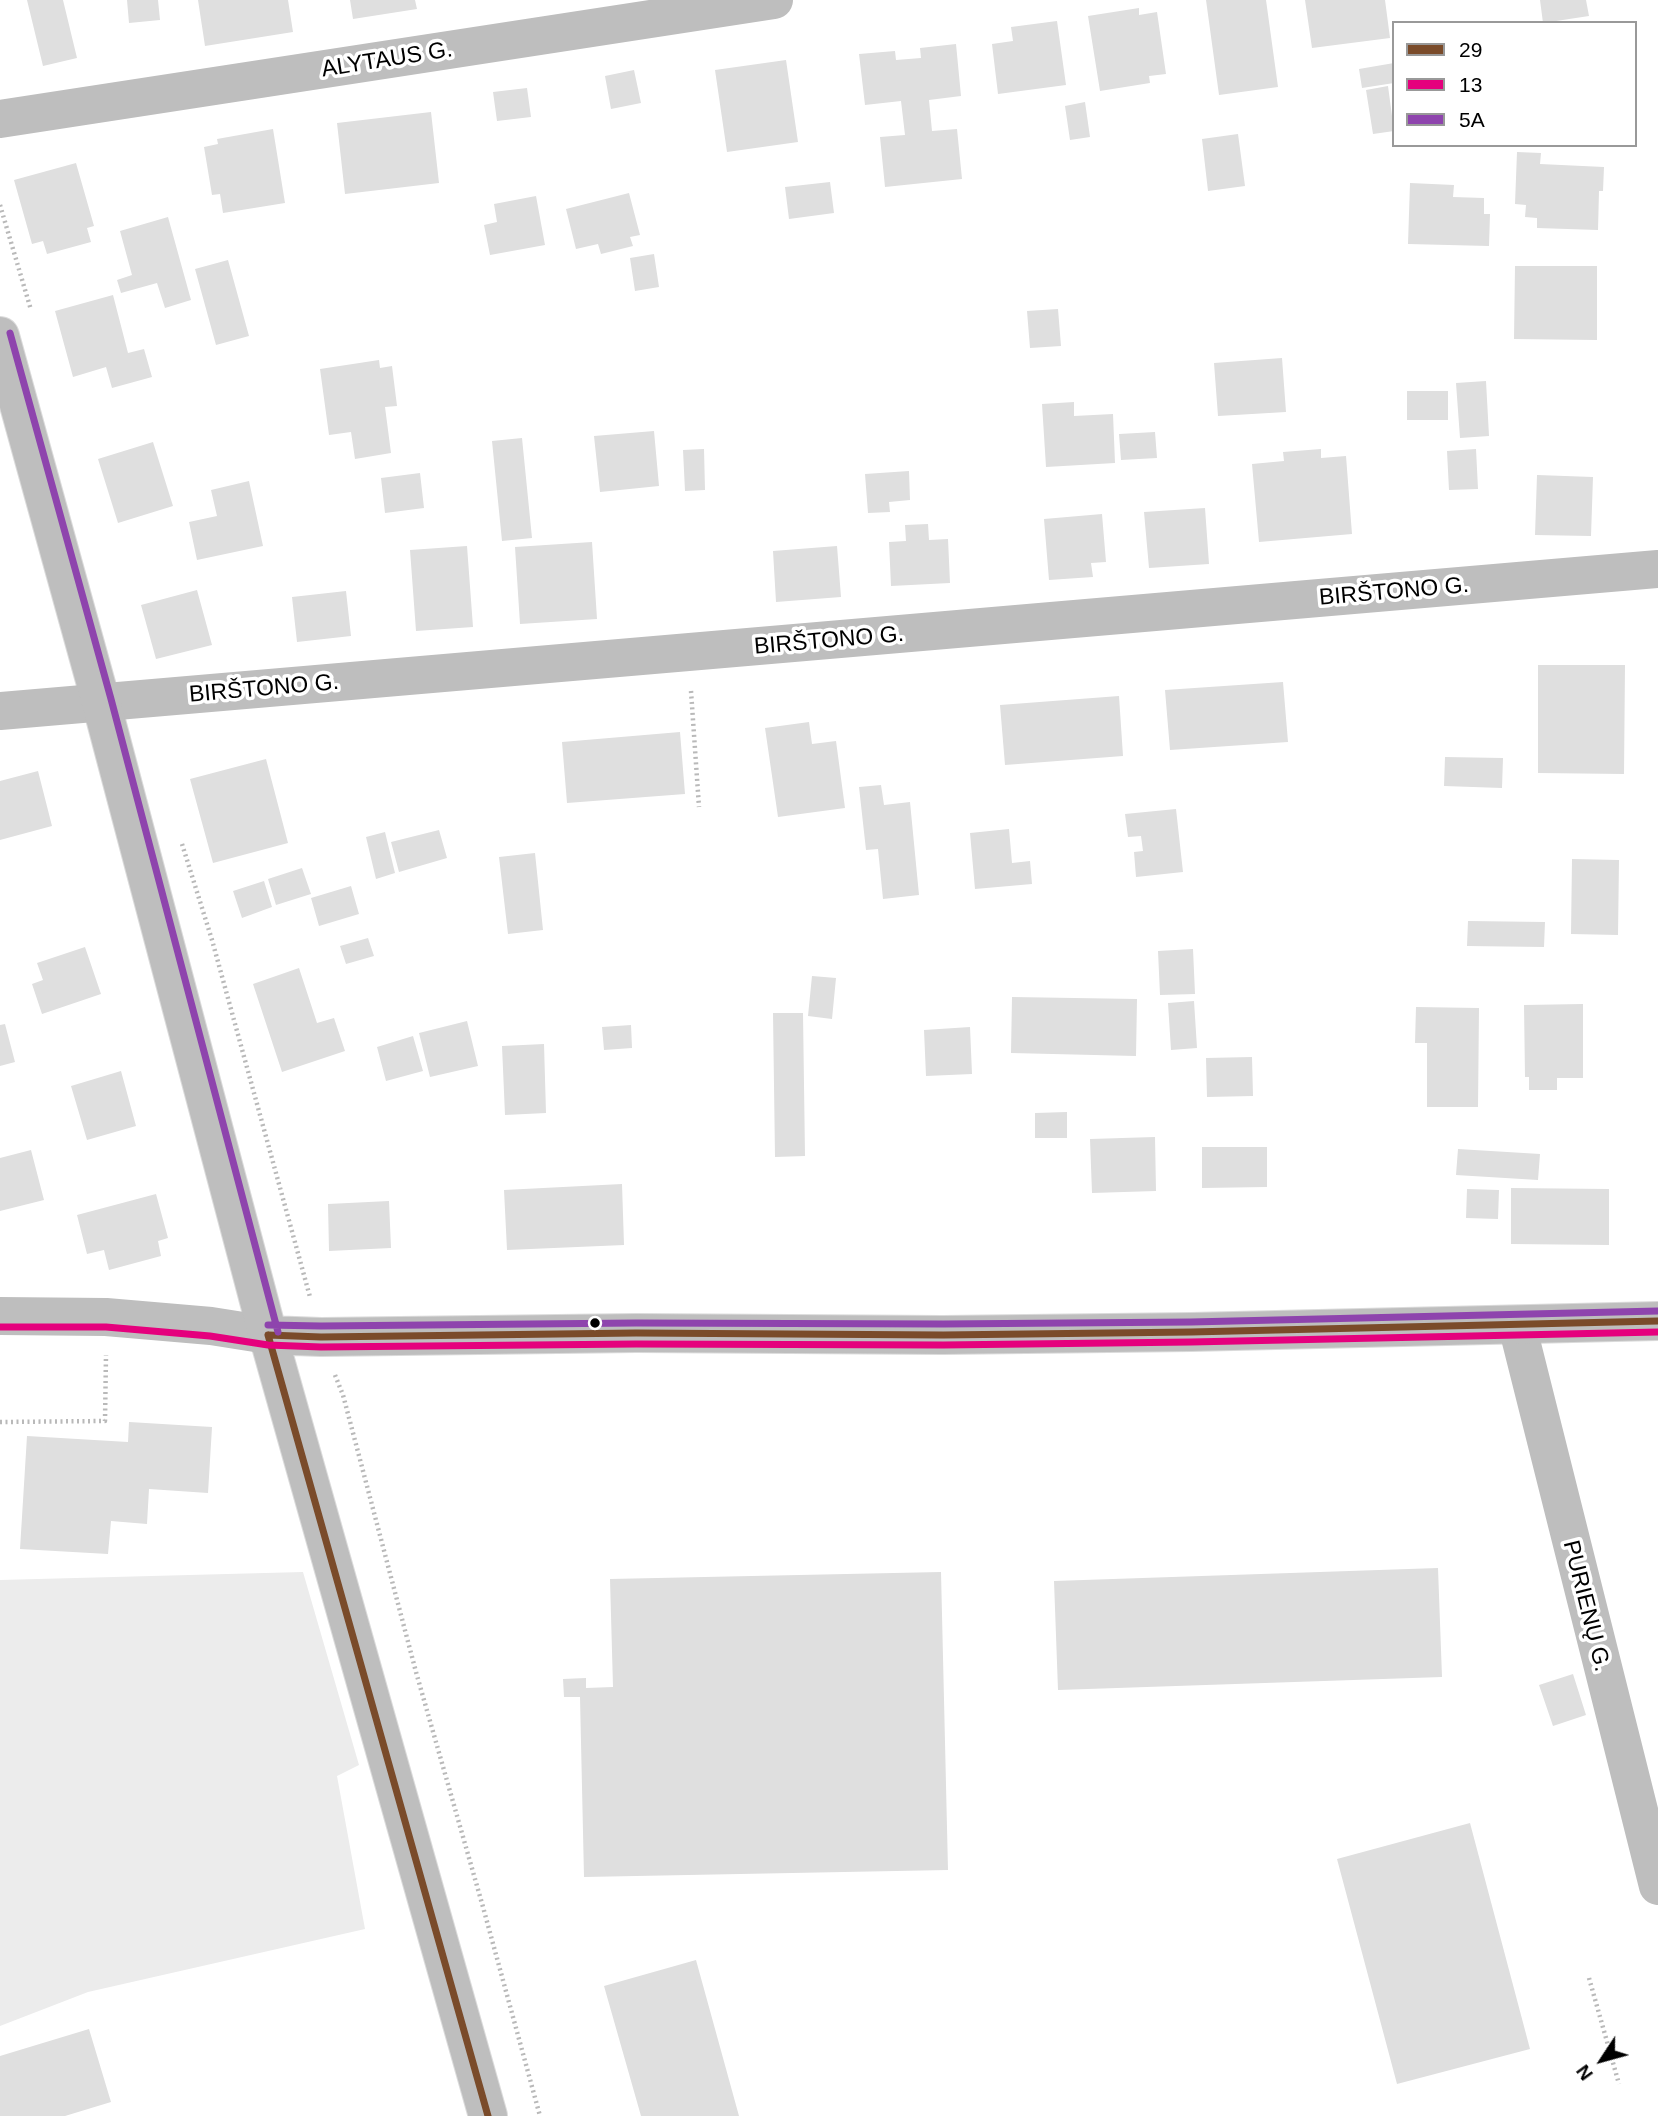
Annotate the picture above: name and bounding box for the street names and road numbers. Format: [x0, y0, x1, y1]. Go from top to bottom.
street label: ALYTAUS G. [320, 36, 454, 84]
street label: BIRŠTONO G. [1318, 572, 1470, 612]
street label: BIRŠTONO G. [753, 621, 905, 661]
street label: BIRŠTONO G. [188, 669, 340, 709]
street label: PURIENŲ G. [1556, 1538, 1616, 1674]

